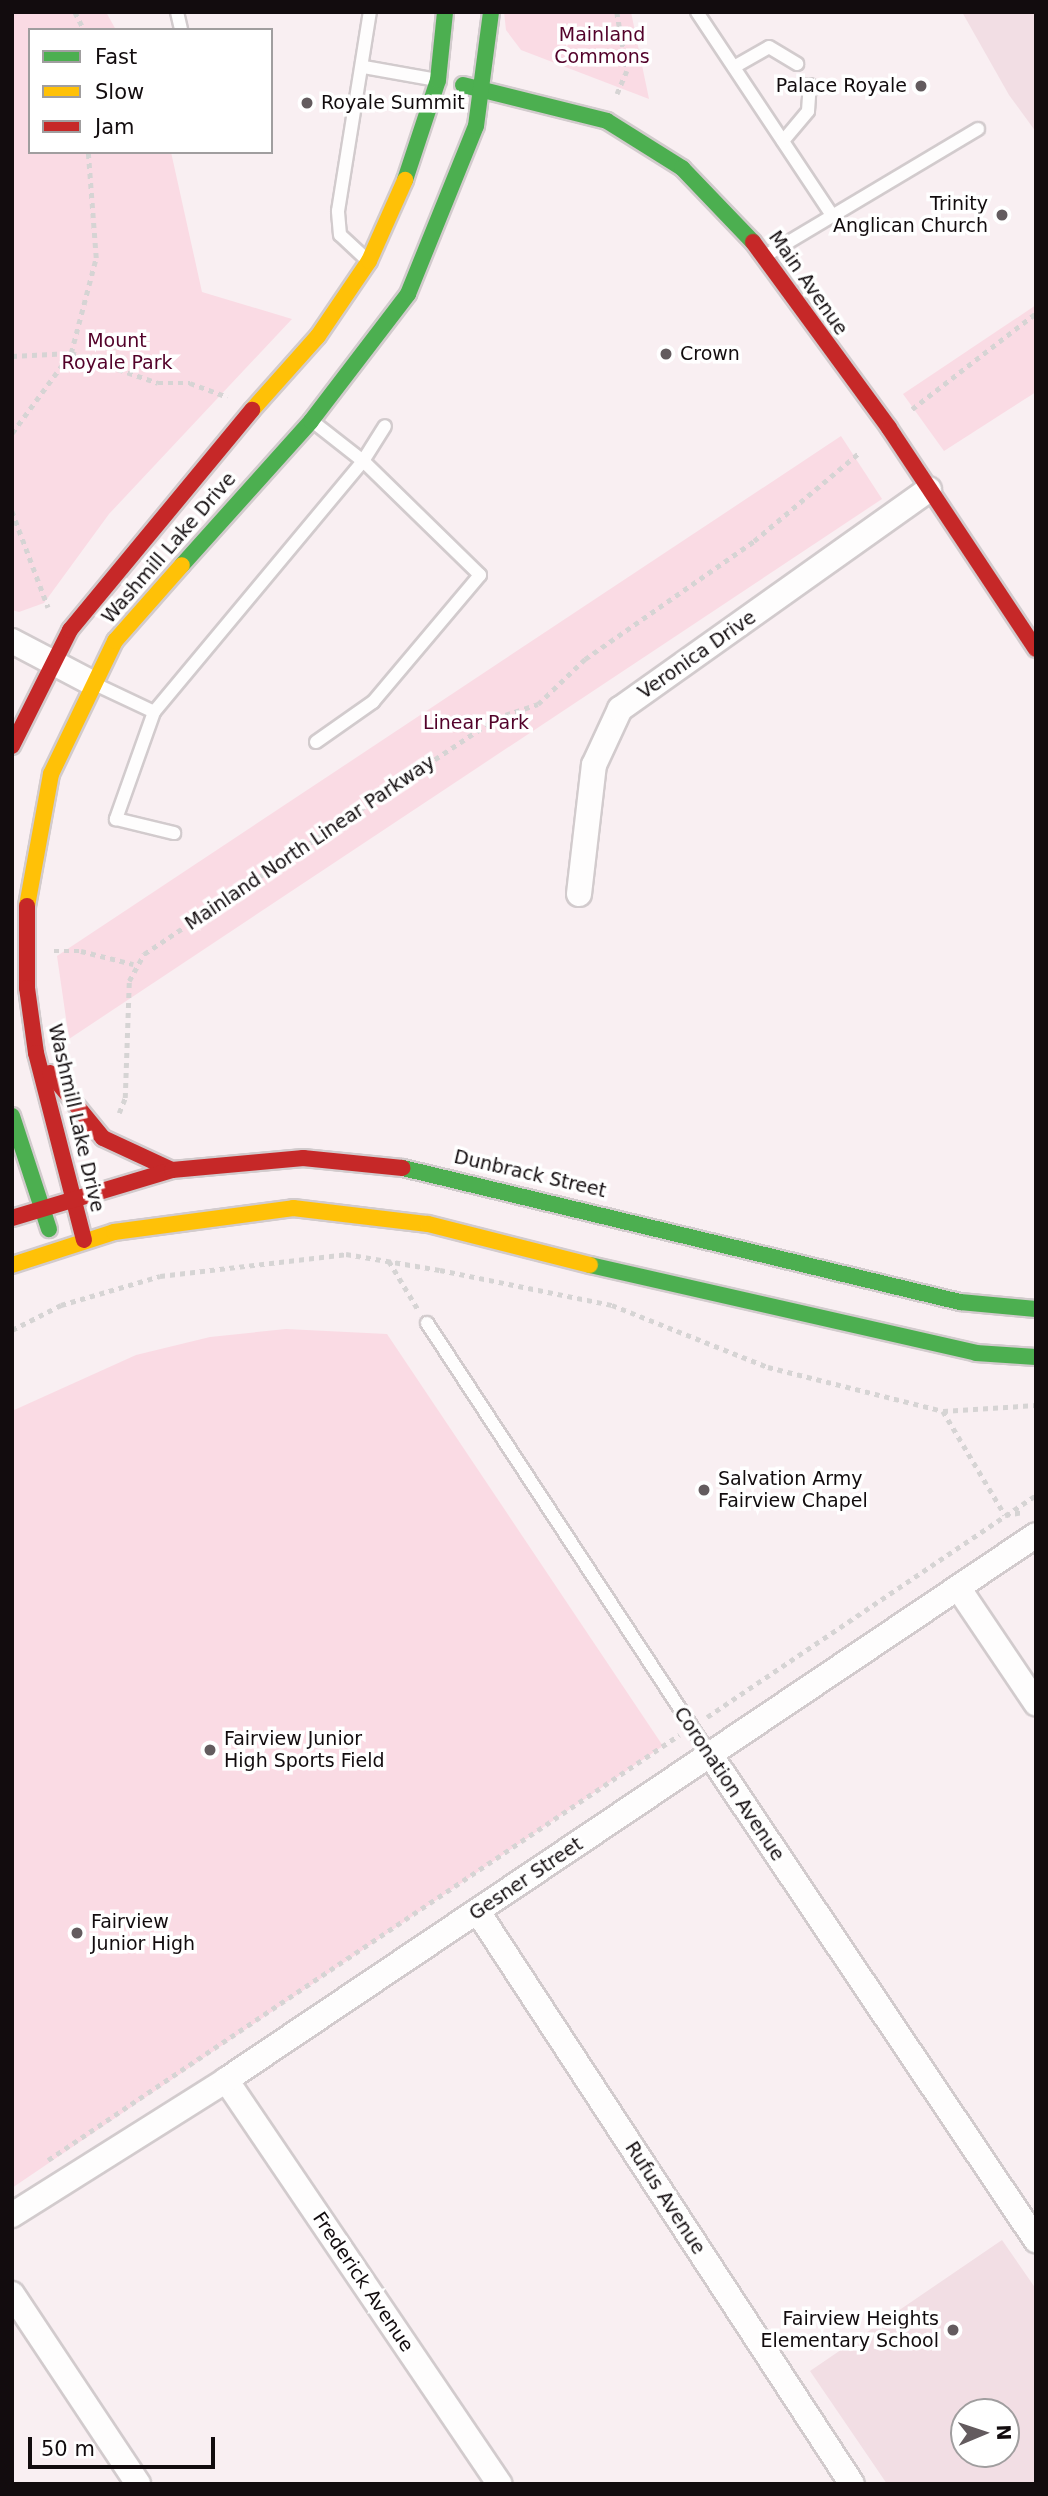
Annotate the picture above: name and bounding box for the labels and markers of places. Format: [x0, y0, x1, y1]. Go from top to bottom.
place label: Palace Royale [776, 75, 907, 97]
marker: Palace Royale [913, 78, 929, 94]
place label: Royale Summit [321, 92, 465, 114]
marker: Royale Summit [299, 95, 315, 111]
place label: Trinity Anglican Church [833, 193, 988, 237]
marker: Trinity Anglican Church [994, 207, 1010, 223]
place label: Crown [680, 343, 740, 365]
marker: Crown [658, 346, 674, 362]
place label: Salvation Army Fairview Chapel [718, 1468, 868, 1512]
marker: Salvation Army Fairview Chapel [696, 1482, 712, 1498]
place label: Fairview Junior High Sports Field [224, 1728, 385, 1772]
marker: Fairview Junior High Sports Field [202, 1742, 218, 1758]
place label: Fairview Junior High [91, 1911, 195, 1955]
marker: Fairview Junior High [69, 1925, 85, 1941]
place label: Fairview Heights Elementary School [761, 2308, 939, 2352]
marker: Fairview Heights Elementary School [945, 2322, 961, 2338]

